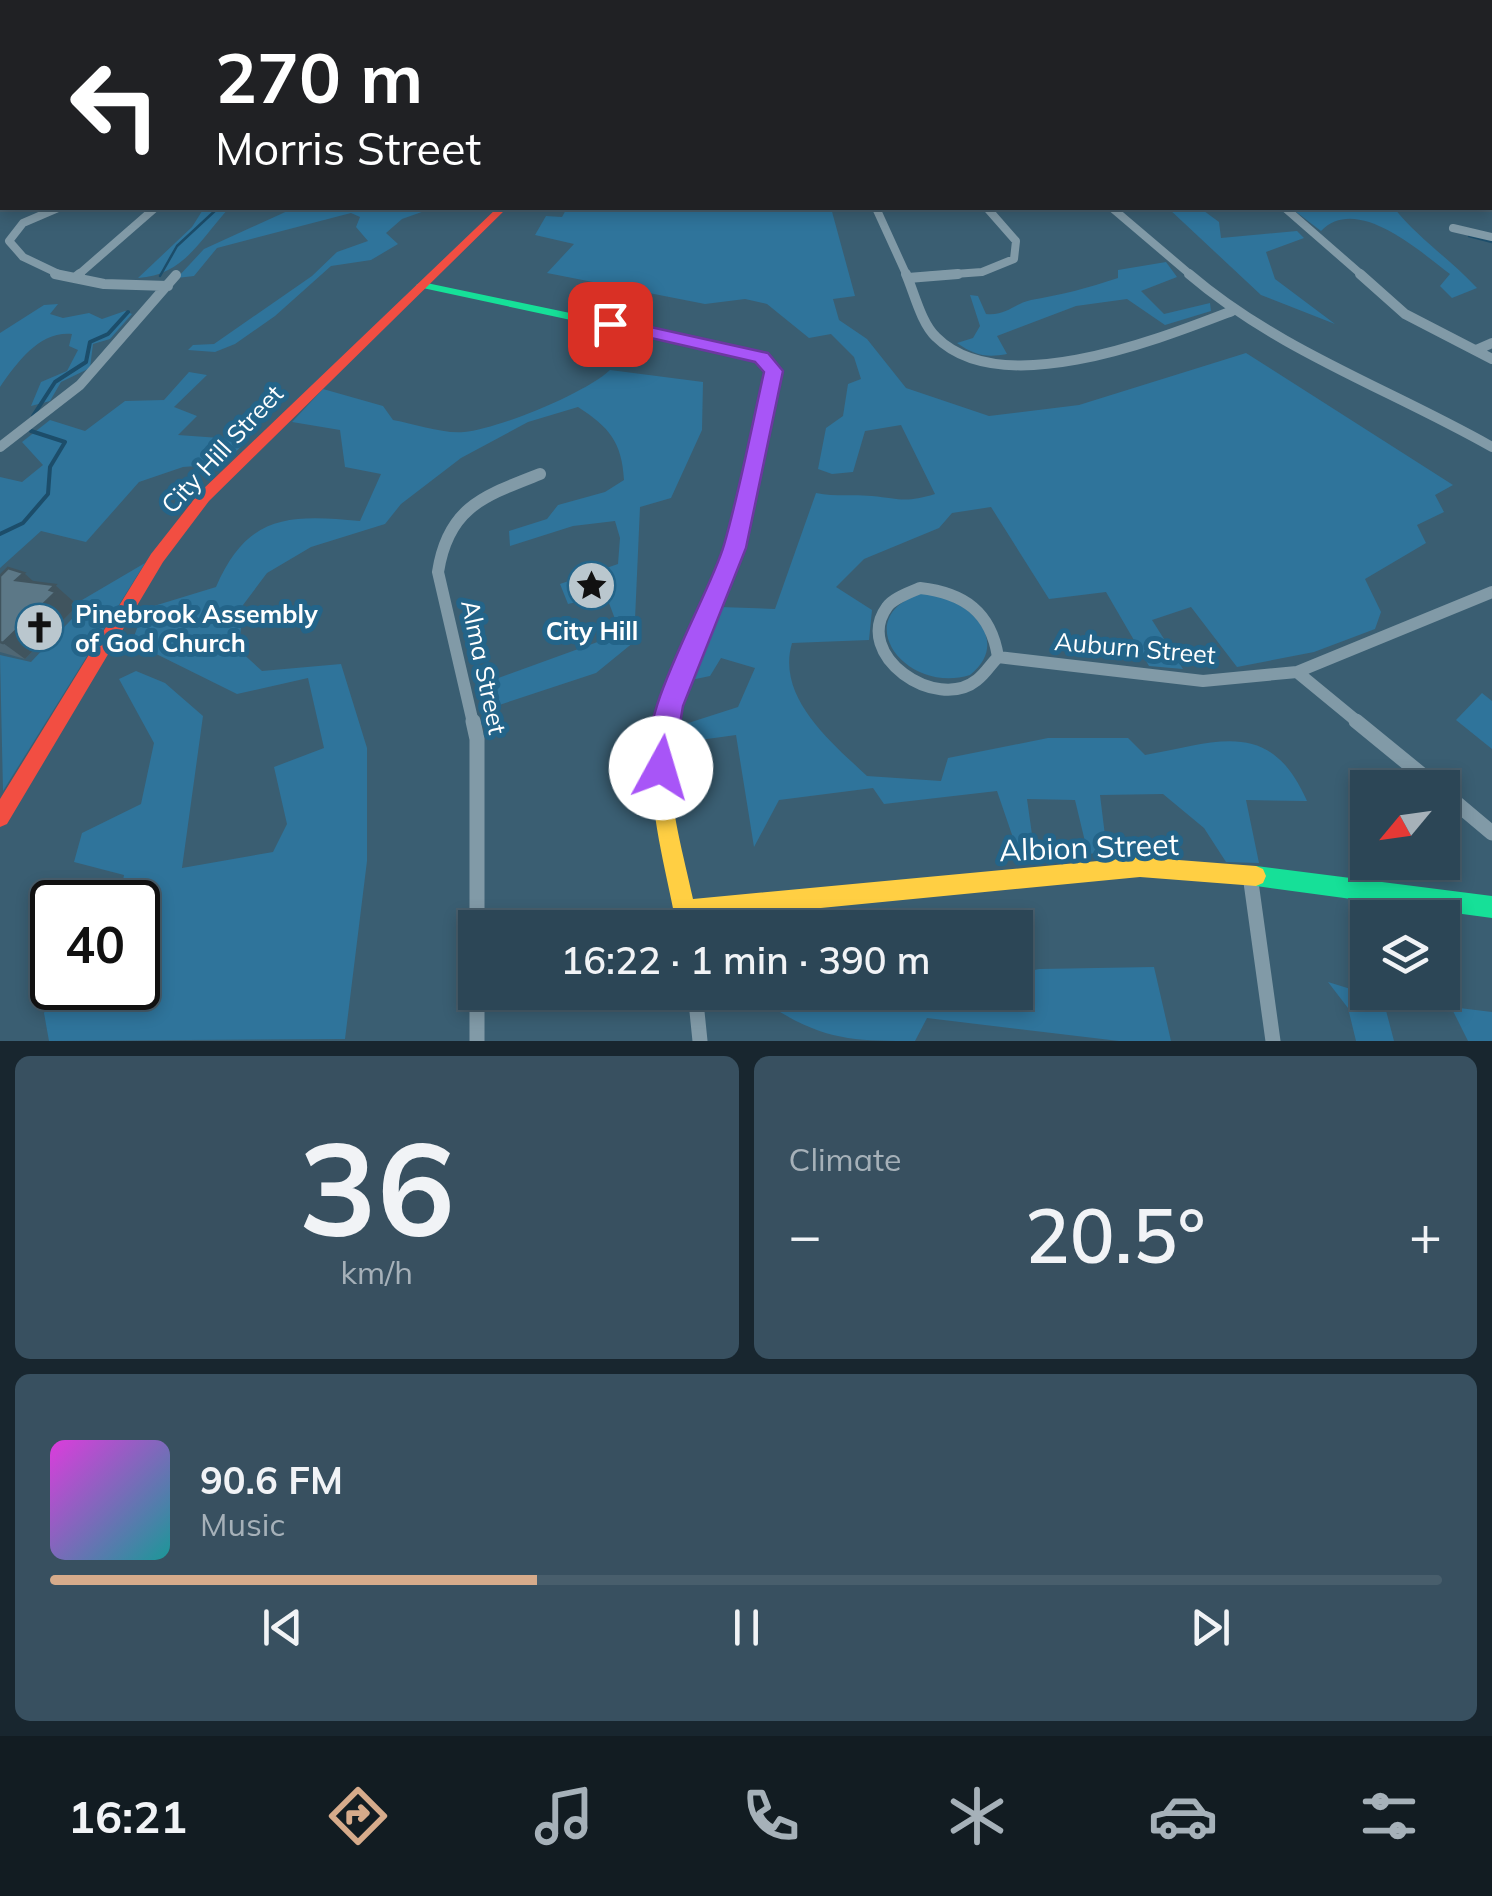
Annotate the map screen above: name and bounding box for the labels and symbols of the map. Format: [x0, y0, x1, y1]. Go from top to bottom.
pin [568, 282, 653, 367]
street label: City Hill Street [154, 378, 289, 519]
place icon: City Hill [566, 559, 618, 611]
street label: Alma Street [455, 597, 514, 737]
place label: Pinebrook Assembly of God Church [75, 598, 318, 658]
church icon: Pinebrook Assembly of God Church [14, 602, 66, 654]
place label: City Hill [546, 615, 638, 646]
street label: Auburn Street [1053, 625, 1217, 670]
position arrow [609, 716, 713, 820]
north arrow [1350, 770, 1460, 880]
street label: Albion Street [998, 825, 1179, 869]
speed limit sign: 40 [30, 880, 160, 1010]

